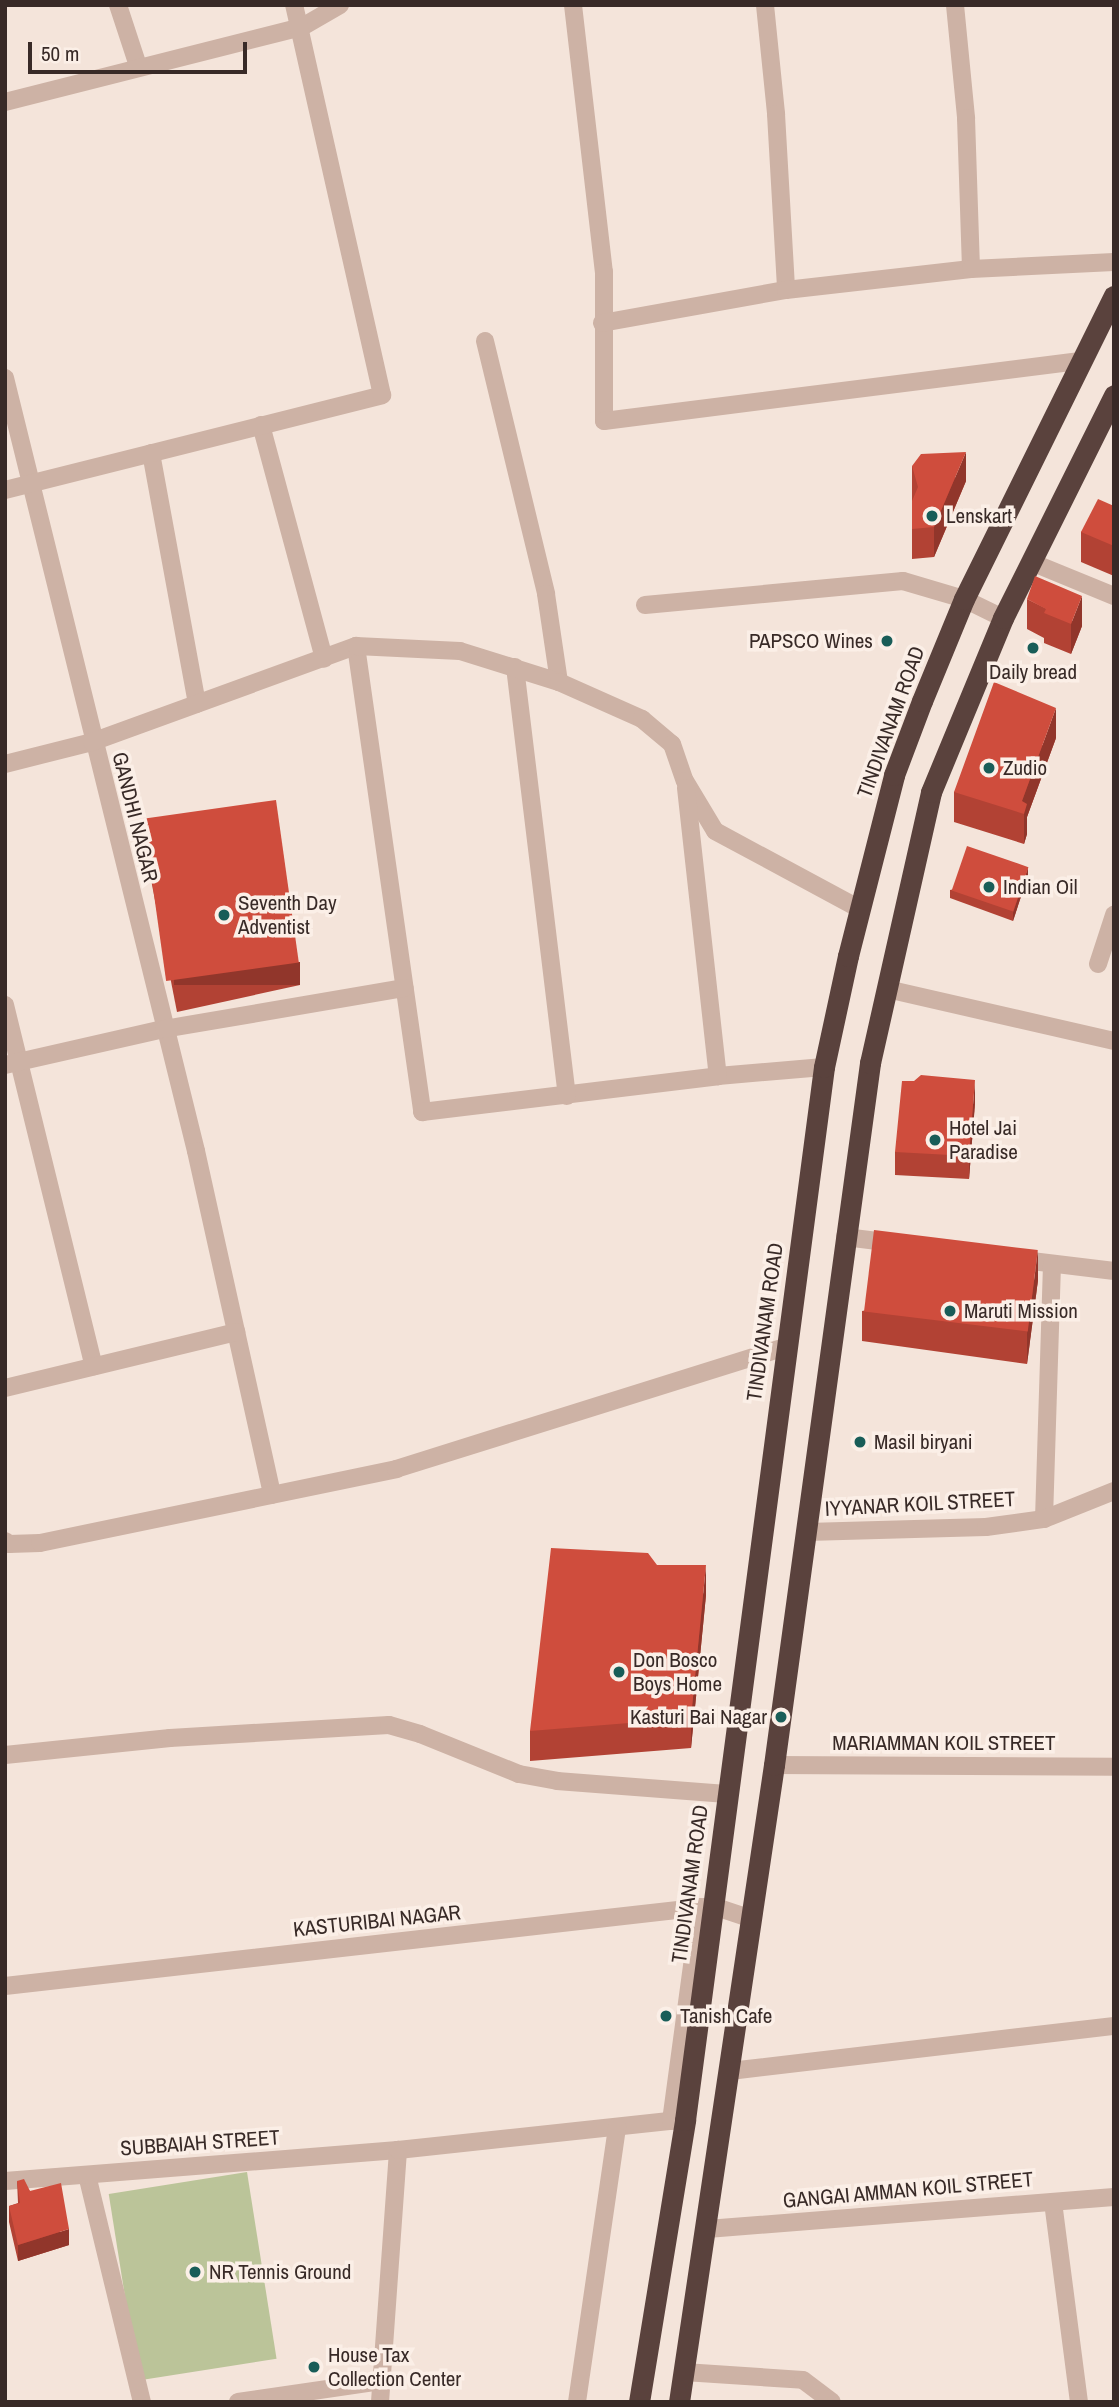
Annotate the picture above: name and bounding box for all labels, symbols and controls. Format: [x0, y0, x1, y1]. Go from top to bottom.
scale bar [32, 28, 250, 72]
text: 50 m [41, 39, 79, 68]
place label: Lenskart [946, 503, 1012, 529]
marker: Lenskart [924, 508, 940, 524]
place label: PAPSCO Wines [749, 628, 873, 654]
marker: PAPSCO Wines [879, 633, 895, 649]
marker: Daily bread [1025, 640, 1041, 656]
street label: TINDIVANAM ROAD [852, 643, 930, 801]
place label: Daily bread [989, 659, 1077, 685]
street label: GANDHI NAGAR [107, 749, 163, 885]
place label: Zudio [1003, 755, 1047, 781]
marker: Zudio [981, 760, 997, 776]
place label: Indian Oil [1003, 874, 1078, 900]
marker: Indian Oil [981, 879, 997, 895]
place label: Seventh Day Adventist [238, 890, 337, 940]
marker: Seventh Day Adventist [216, 907, 232, 923]
place label: Hotel Jai Paradise [949, 1115, 1018, 1165]
marker: Hotel Jai Paradise [927, 1132, 943, 1148]
street label: TINDIVANAM ROAD [741, 1241, 789, 1403]
place label: Maruti Mission [964, 1298, 1078, 1324]
marker: Maruti Mission [942, 1303, 958, 1319]
place label: Masil biryani [874, 1429, 973, 1455]
marker: Masil biryani [852, 1434, 868, 1450]
street label: IYYANAR KOIL STREET [824, 1486, 1016, 1522]
place label: Don Bosco Boys Home [633, 1647, 722, 1697]
marker: Don Bosco Boys Home [611, 1664, 627, 1680]
place label: Kasturi Bai Nagar [630, 1704, 767, 1730]
marker: Kasturi Bai Nagar [773, 1709, 789, 1725]
street label: MARIAMMAN KOIL STREET [832, 1730, 1056, 1756]
street label: TINDIVANAM ROAD [666, 1803, 714, 1965]
street label: KASTURIBAI NAGAR [292, 1900, 462, 1942]
place label: Tanish Cafe [680, 2003, 772, 2029]
marker: Tanish Cafe [658, 2008, 674, 2024]
street label: SUBBAIAH STREET [119, 2125, 281, 2161]
street label: GANGAI AMMAN KOIL STREET [781, 2166, 1035, 2214]
place label: NR Tennis Ground [209, 2259, 352, 2285]
marker: NR Tennis Ground [187, 2264, 203, 2280]
place label: House Tax Collection Center [328, 2342, 461, 2392]
marker: House Tax Collection Center [306, 2359, 322, 2375]

